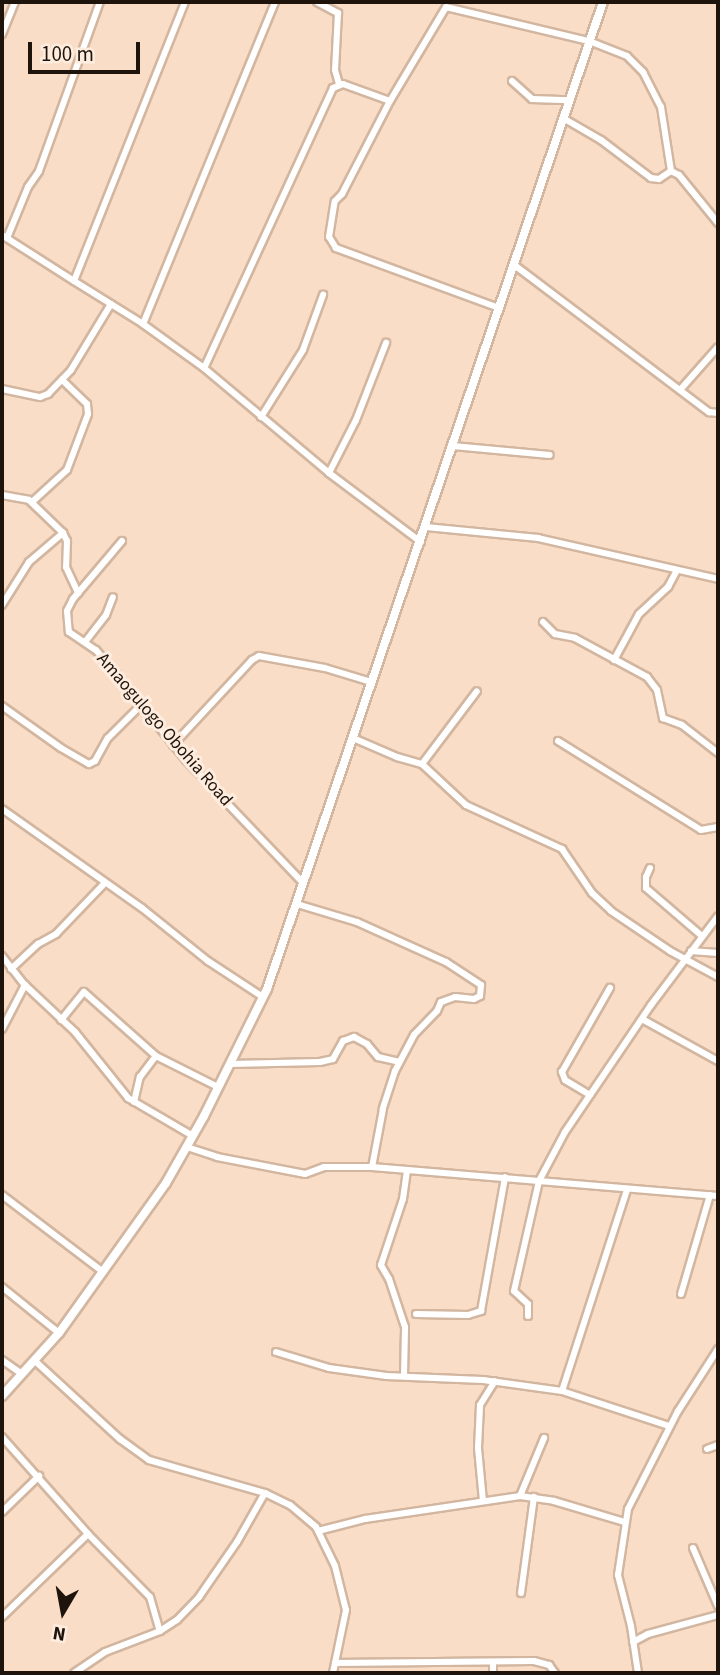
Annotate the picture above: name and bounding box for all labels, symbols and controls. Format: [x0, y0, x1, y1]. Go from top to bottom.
scale bar [32, 28, 144, 72]
text: 100 m [41, 39, 94, 69]
street label: Amaogulogo Obohia Road [92, 649, 236, 811]
north arrow [28, 1577, 98, 1647]
text: N [51, 1619, 68, 1648]

